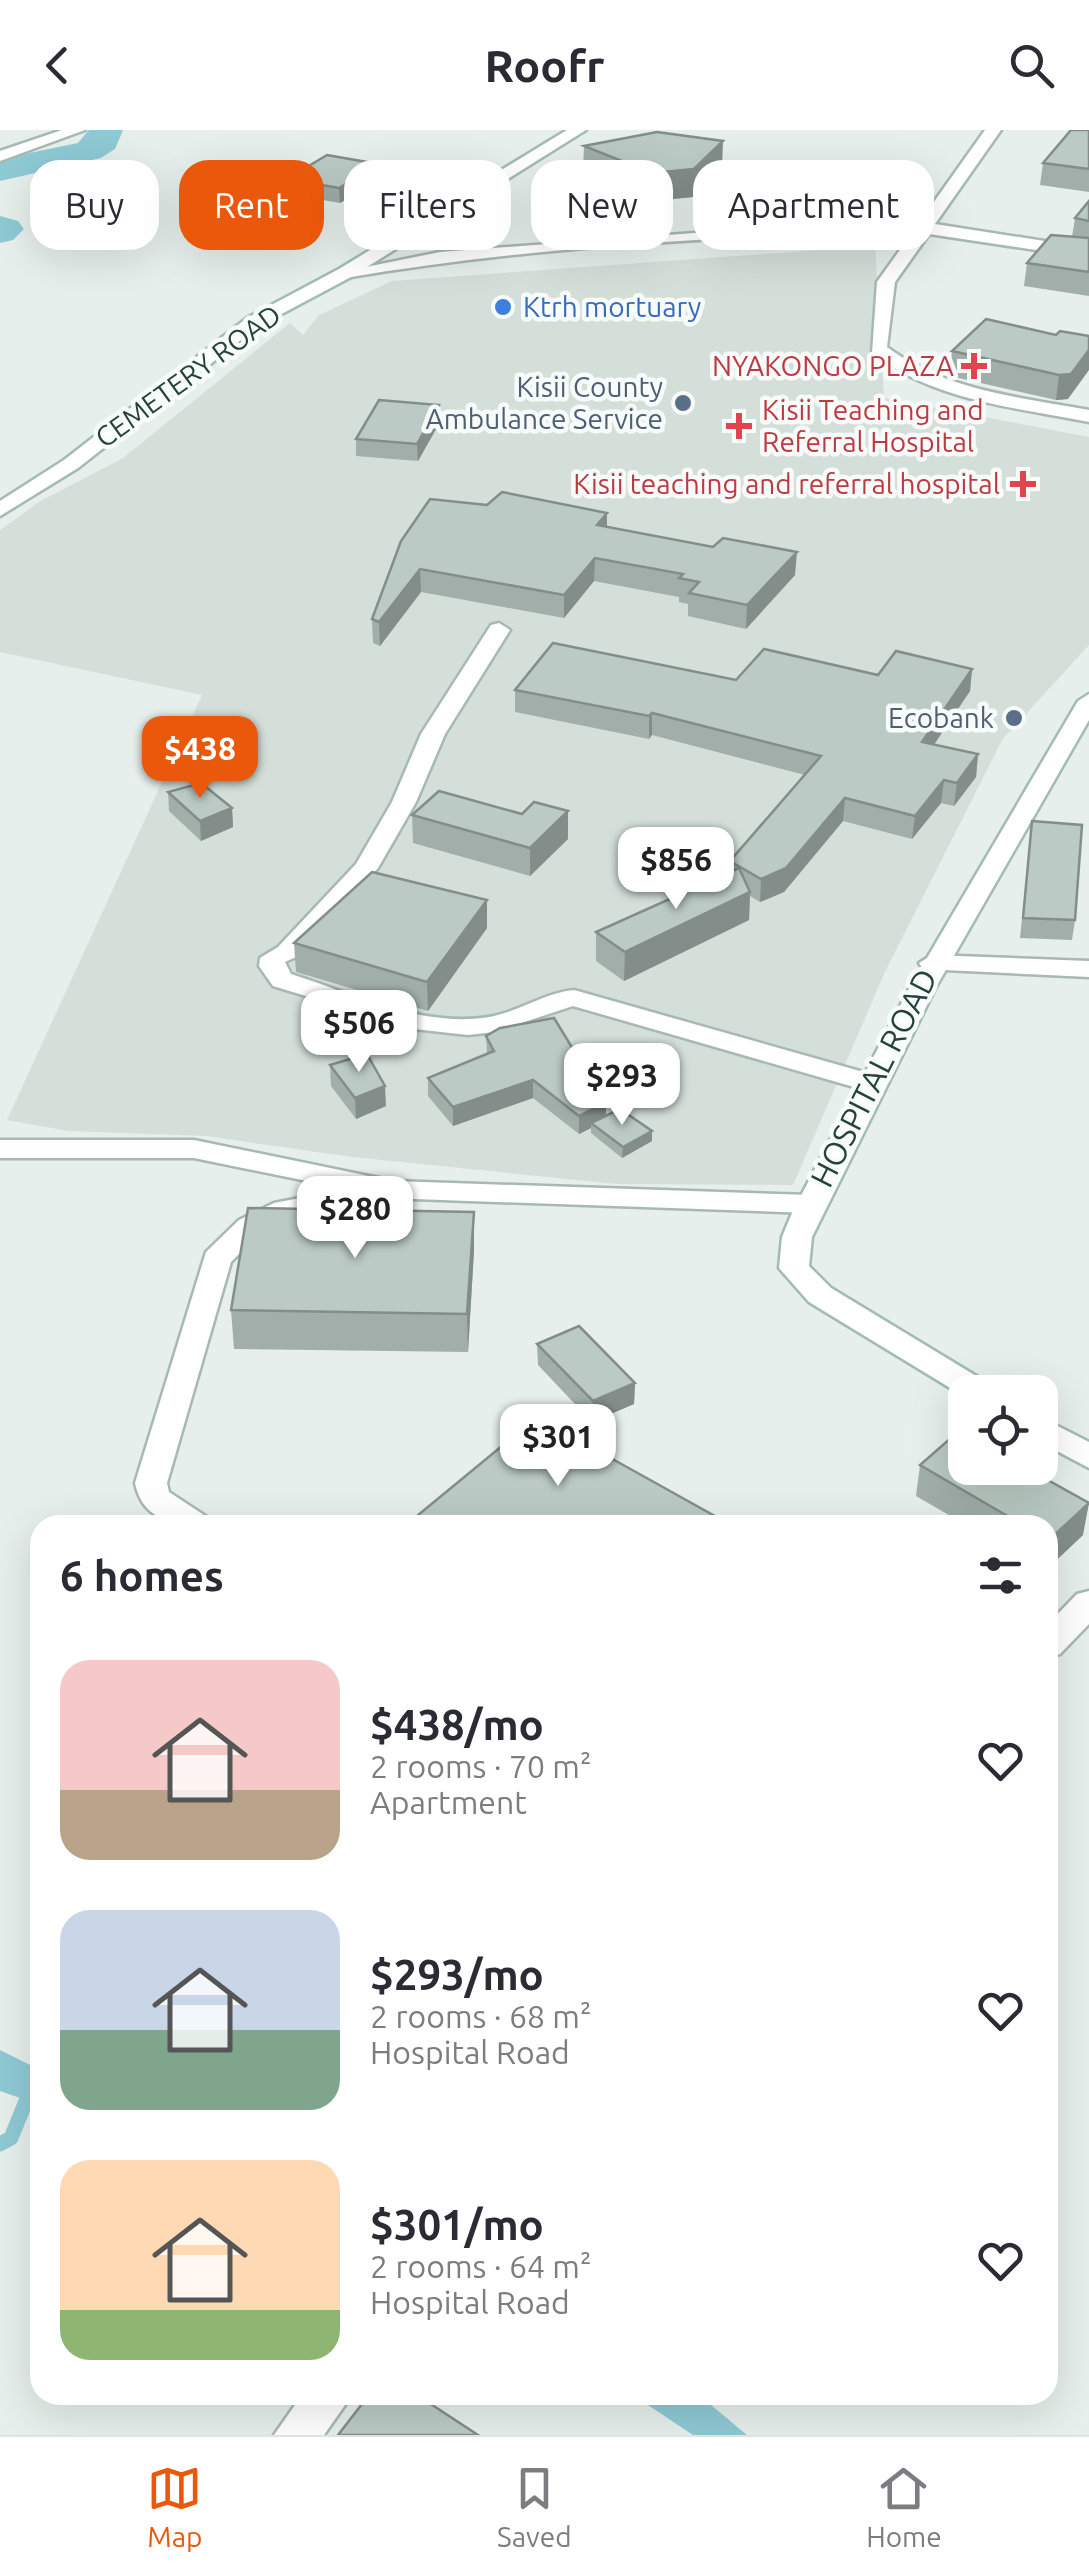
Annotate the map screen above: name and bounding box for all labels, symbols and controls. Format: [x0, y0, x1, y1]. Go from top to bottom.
icon: back [30, 38, 85, 93]
icon: search [1004, 38, 1059, 93]
text: Roofr [485, 40, 604, 91]
chip: Buy [30, 160, 159, 250]
chip: Rent [179, 160, 324, 250]
chip: Filters [344, 160, 511, 250]
chip: New [531, 160, 673, 250]
chip: Apartment [693, 160, 934, 250]
place label: Ktrh mortuary [523, 291, 701, 322]
marker: Ktrh mortuary [492, 296, 514, 318]
street label: CEMETERY ROAD [89, 298, 286, 453]
place label: NYAKONGO PLAZA [712, 350, 954, 381]
marker: NYAKONGO PLAZA [963, 355, 985, 377]
place label: Kisii County Ambulance Service [425, 371, 663, 434]
marker: Kisii County Ambulance Service [672, 392, 694, 414]
place label: Kisii Teaching and Referral Hospital [762, 394, 984, 457]
marker: Kisii Teaching and Referral Hospital [726, 413, 752, 439]
place label: Kisii teaching and referral hospital [573, 468, 1000, 499]
marker: Kisii teaching and referral hospital [1010, 471, 1036, 497]
place label: Ecobank [888, 702, 994, 733]
marker: Ecobank [1003, 707, 1025, 729]
pin: $438 [141, 716, 259, 801]
text: $438 [164, 730, 236, 766]
pin: $856 [617, 827, 735, 912]
text: $856 [640, 841, 712, 877]
street label: HOSPITAL ROAD [803, 963, 944, 1192]
pin: $506 [300, 990, 418, 1075]
text: $506 [323, 1004, 395, 1040]
pin: $293 [563, 1043, 681, 1128]
text: $293 [586, 1057, 658, 1093]
pin: $280 [296, 1176, 414, 1261]
text: $280 [319, 1190, 391, 1226]
map controls [948, 1375, 1058, 1485]
button: locate [948, 1375, 1058, 1485]
pin: $301 [499, 1404, 617, 1489]
text: $301 [522, 1418, 594, 1454]
icon: filters [973, 1548, 1028, 1603]
text: 6 homes [60, 1552, 224, 1599]
icon: home [140, 1700, 260, 1820]
text: $438/mo [370, 1701, 544, 1748]
icon: heart [973, 1733, 1028, 1788]
text: 2 rooms · 70 m² [370, 1748, 591, 1784]
text: Apartment [370, 1784, 527, 1820]
icon: home [140, 1950, 260, 2070]
text: $293/mo [370, 1951, 544, 1998]
icon: heart [973, 1983, 1028, 2038]
text: 2 rooms · 68 m² [370, 1998, 591, 2034]
text: Hospital Road [370, 2034, 570, 2070]
icon: home [140, 2200, 260, 2320]
text: $301/mo [370, 2201, 544, 2248]
icon: heart [973, 2233, 1028, 2288]
text: 2 rooms · 64 m² [370, 2248, 591, 2284]
text: Hospital Road [370, 2284, 570, 2320]
tab: Map [147, 2461, 202, 2552]
tab: Saved [497, 2461, 572, 2552]
tab: Home [866, 2461, 942, 2552]

